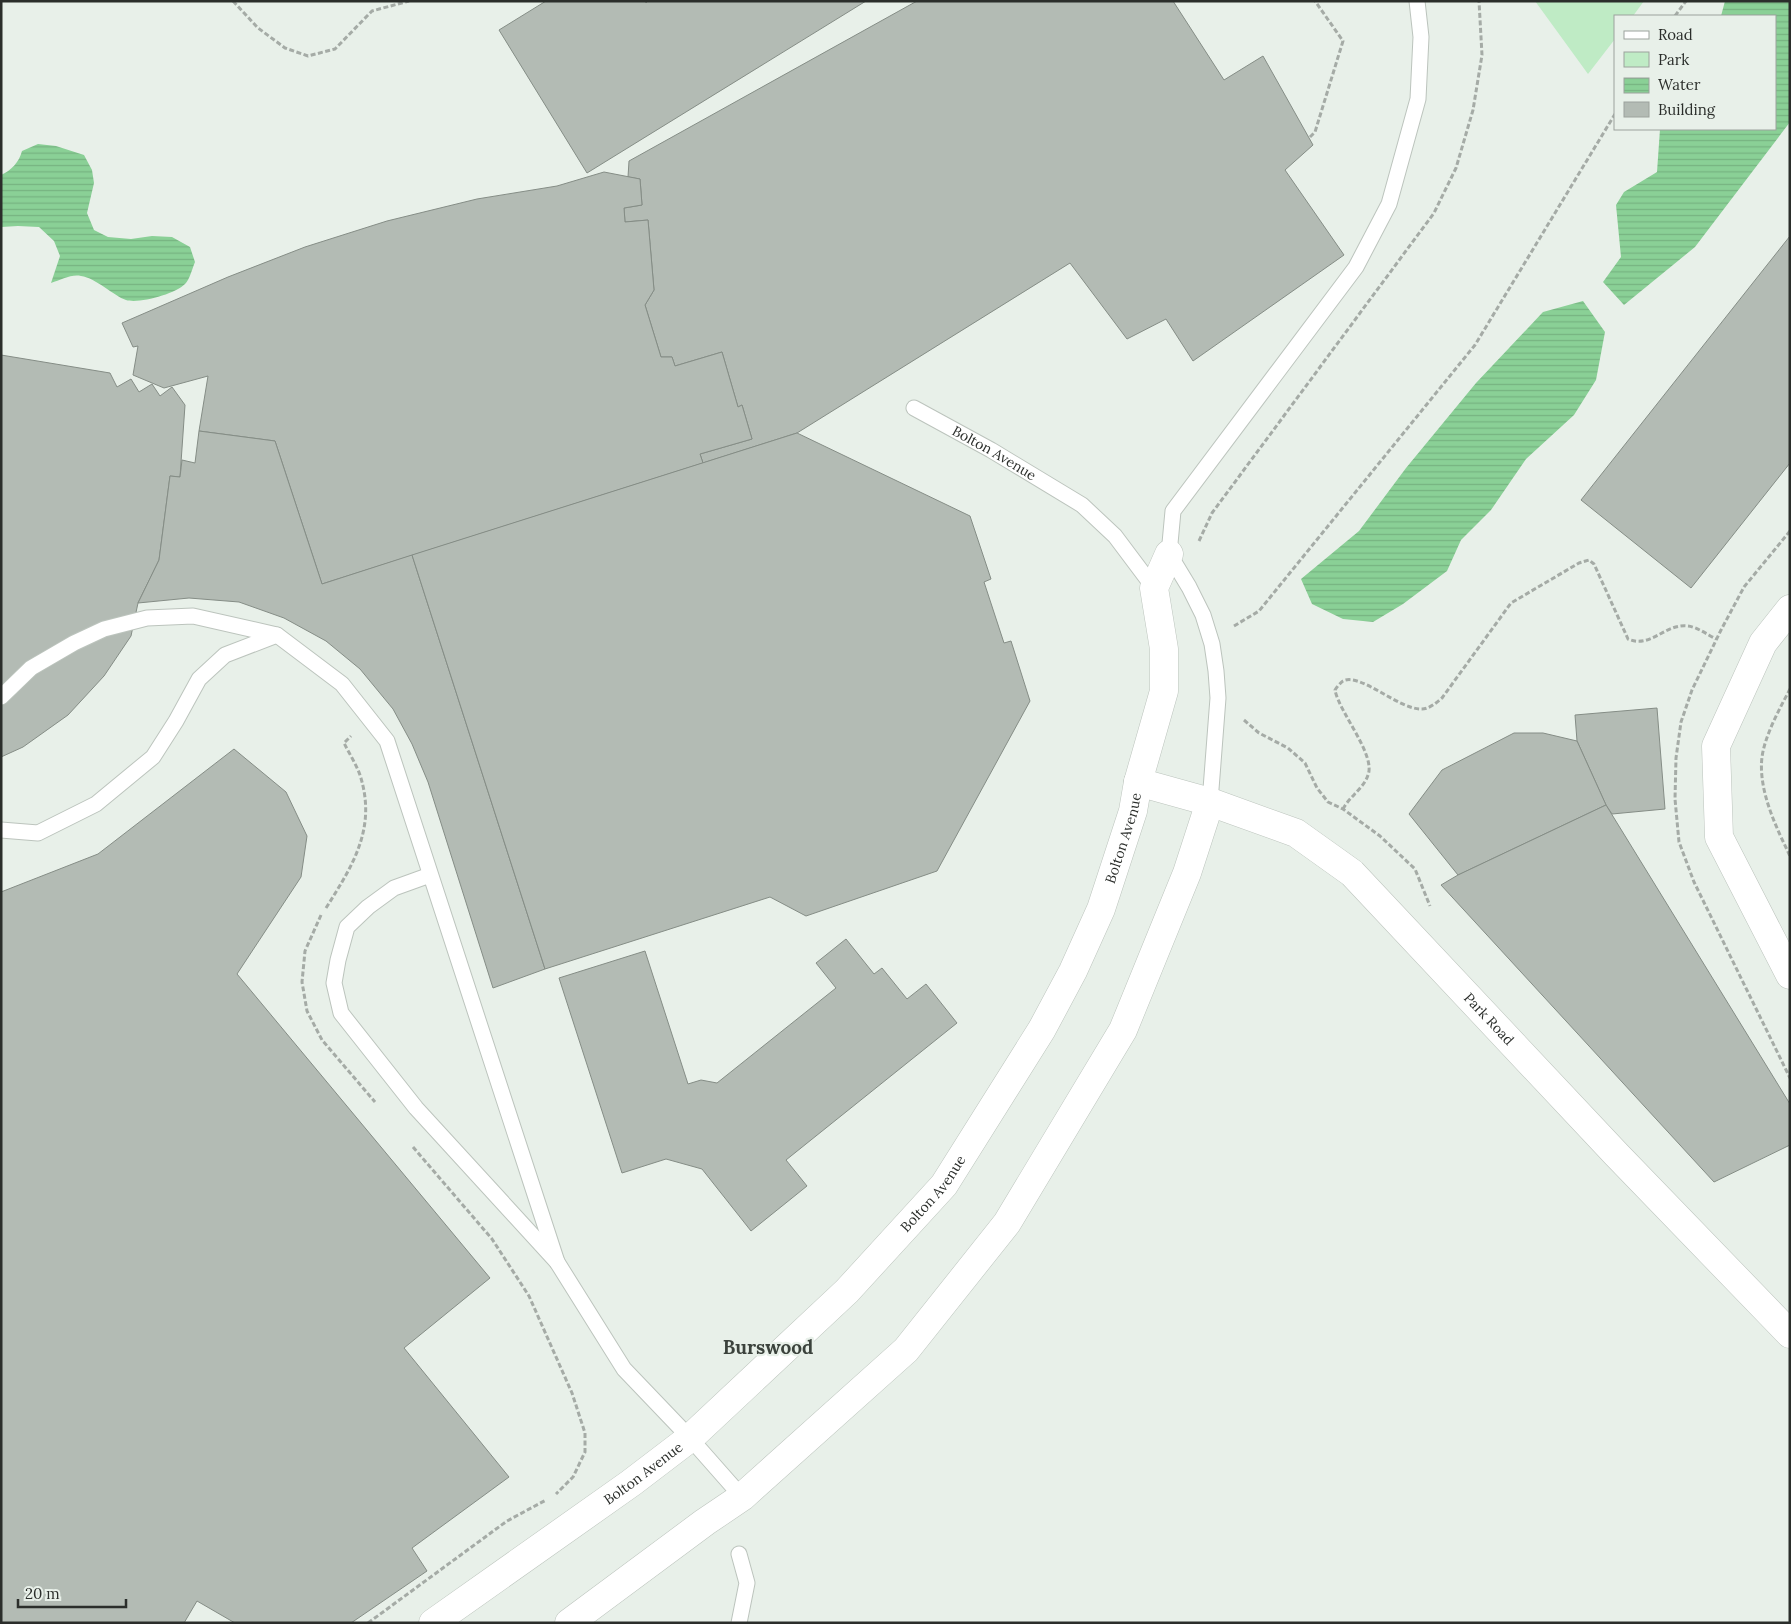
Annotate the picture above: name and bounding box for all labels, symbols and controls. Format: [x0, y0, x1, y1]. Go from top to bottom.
legend [1614, 15, 1776, 130]
text: Road [1658, 25, 1693, 44]
text: Park [1658, 50, 1689, 69]
text: Water [1658, 75, 1701, 94]
text: Building [1658, 100, 1716, 119]
street label: Bolton Avenue [949, 422, 1040, 484]
street label: Bolton Avenue [1101, 791, 1145, 886]
street label: Park Road [1460, 989, 1518, 1049]
street label: Bolton Avenue [897, 1151, 970, 1236]
district label: Burswood [723, 1335, 813, 1359]
street label: Bolton Avenue [600, 1438, 687, 1509]
scale bar [18, 1576, 125, 1608]
text: 20 m [25, 1584, 60, 1603]

